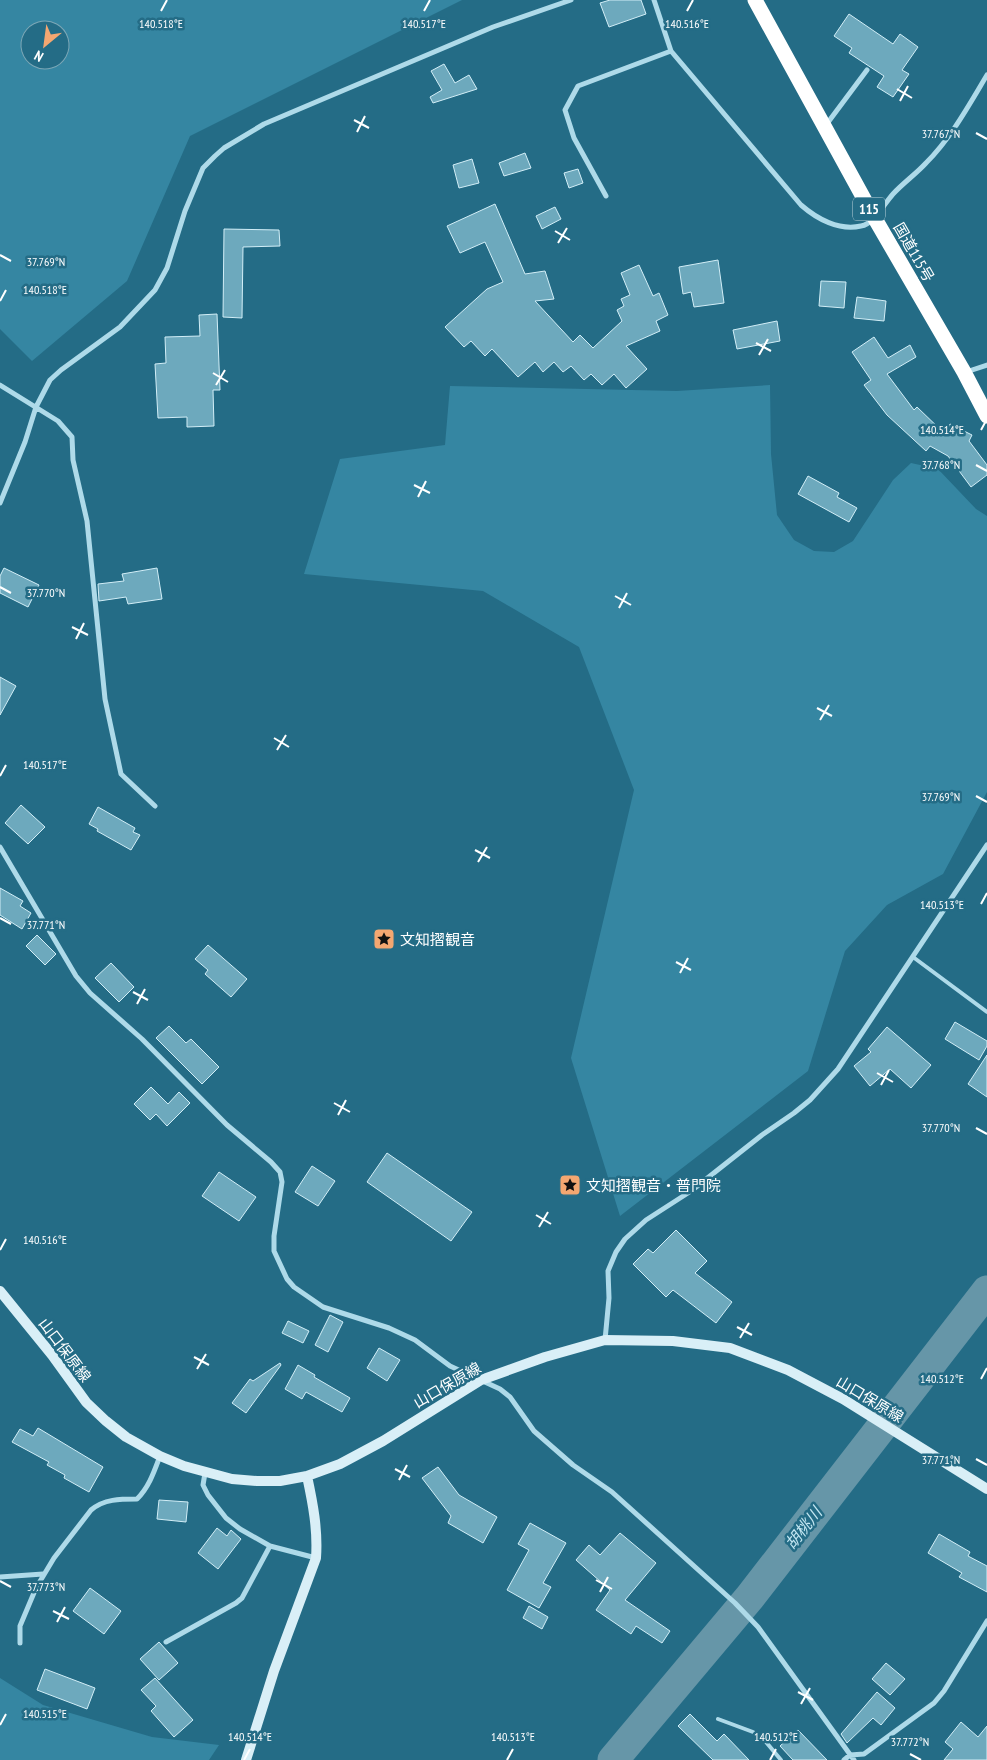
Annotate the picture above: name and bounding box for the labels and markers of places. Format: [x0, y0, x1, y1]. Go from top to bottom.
place icon: 文知摺観音 [372, 927, 396, 951]
place label: 文知摺観音 [400, 930, 475, 949]
place icon: 文知摺観音・普門院 [558, 1173, 582, 1197]
place label: 文知摺観音・普門院 [586, 1176, 721, 1195]

